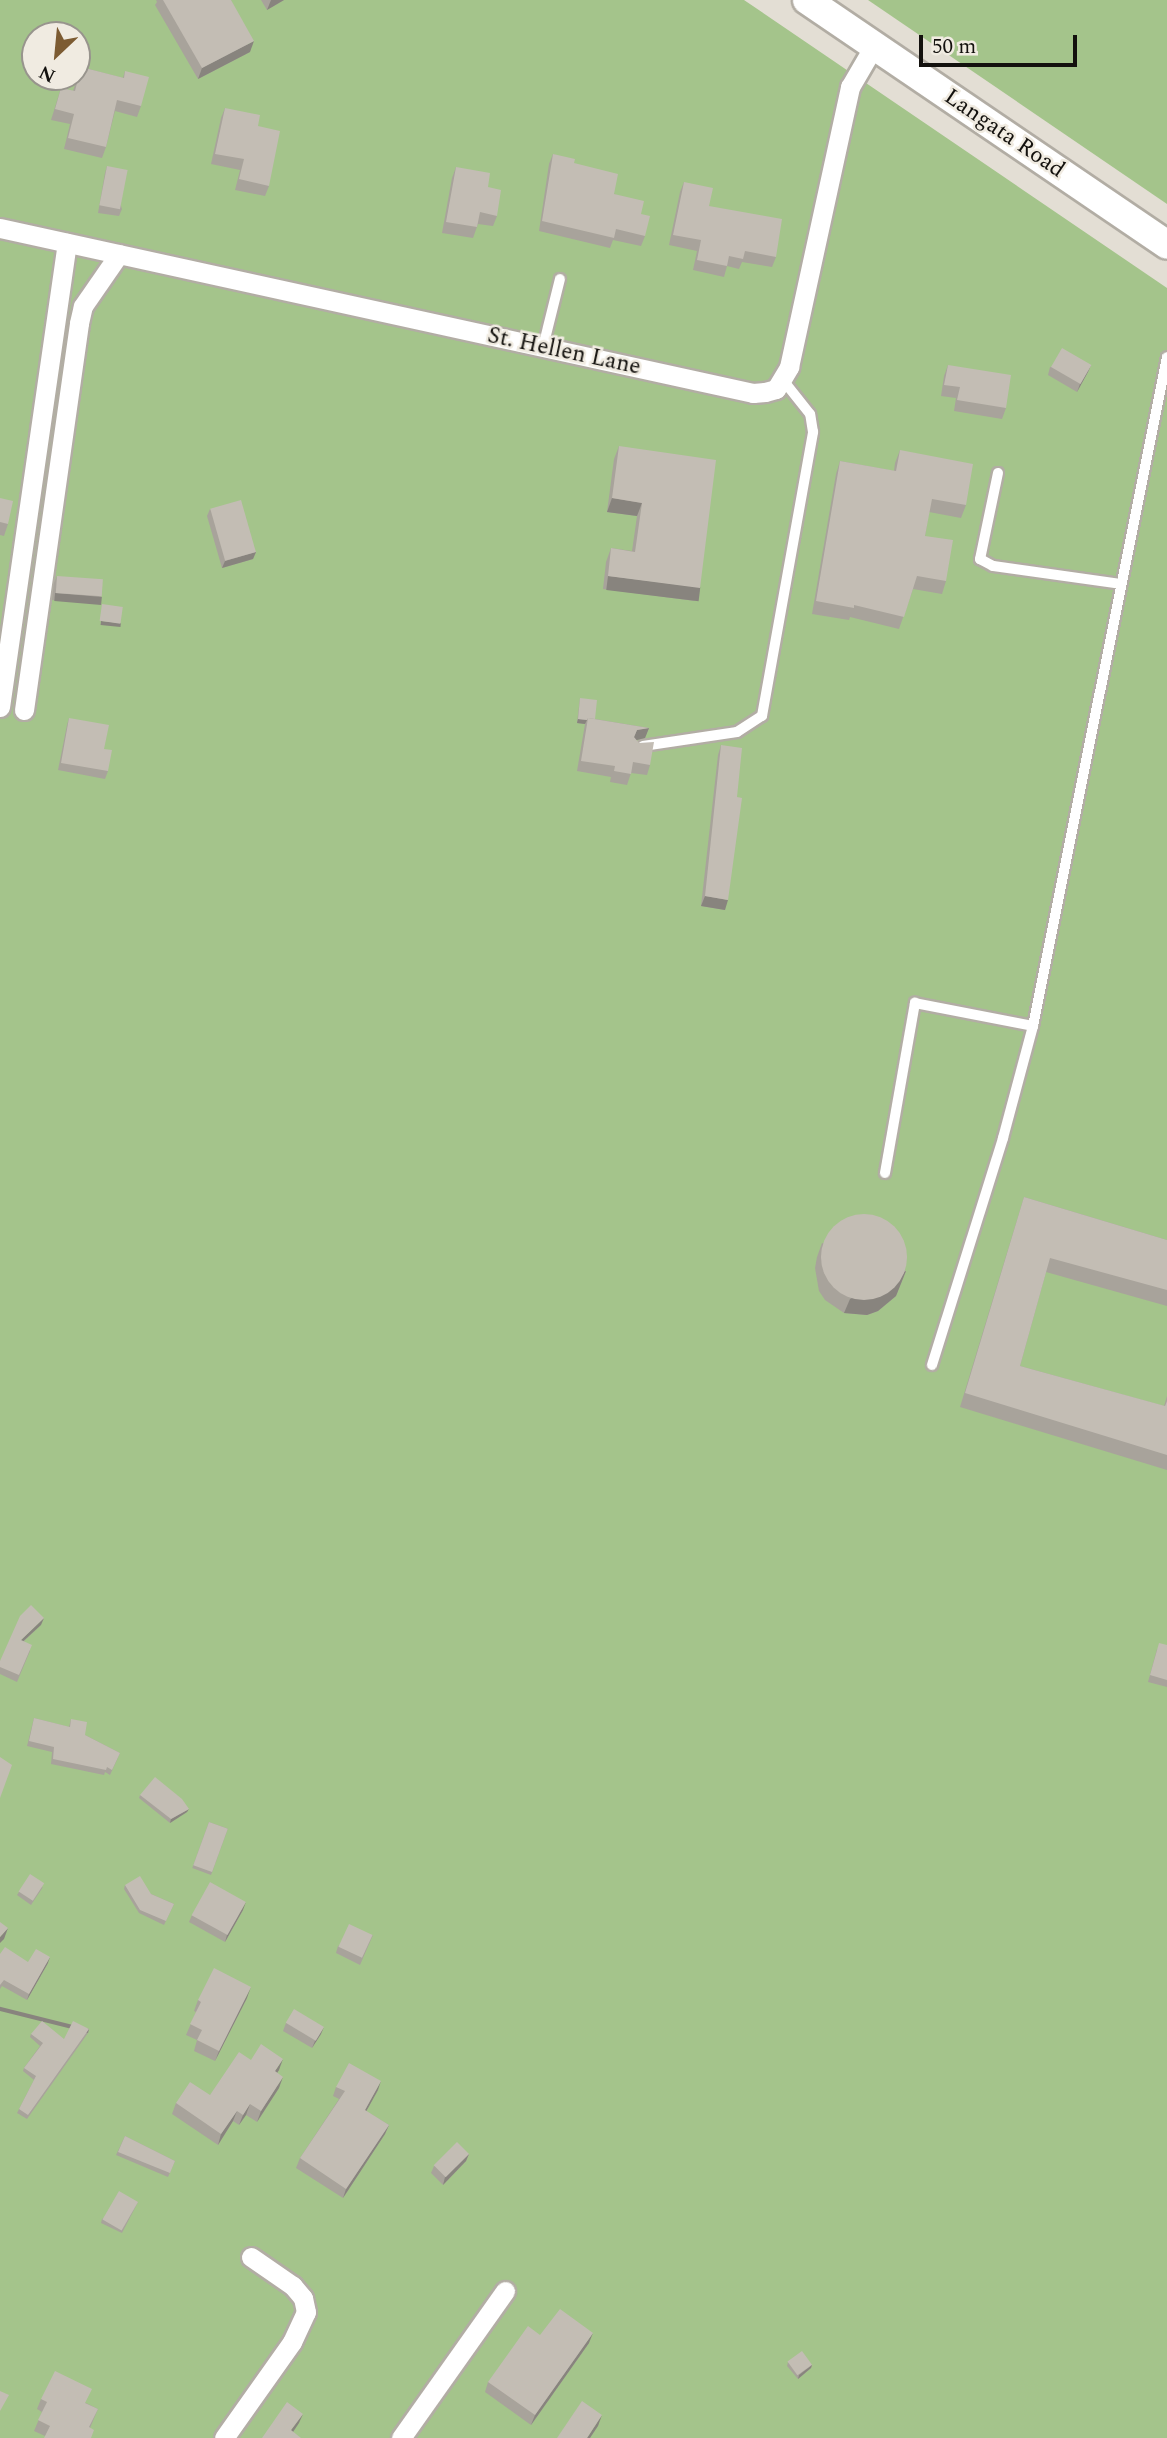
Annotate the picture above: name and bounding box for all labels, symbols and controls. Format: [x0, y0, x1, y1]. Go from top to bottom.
north arrow [21, 21, 91, 91]
scale bar [922, 21, 1080, 65]
text: 50 m [932, 31, 976, 63]
text: N [34, 57, 61, 90]
street label: Langata Road [938, 84, 1070, 184]
street label: St. Hellen Lane [485, 322, 643, 382]

